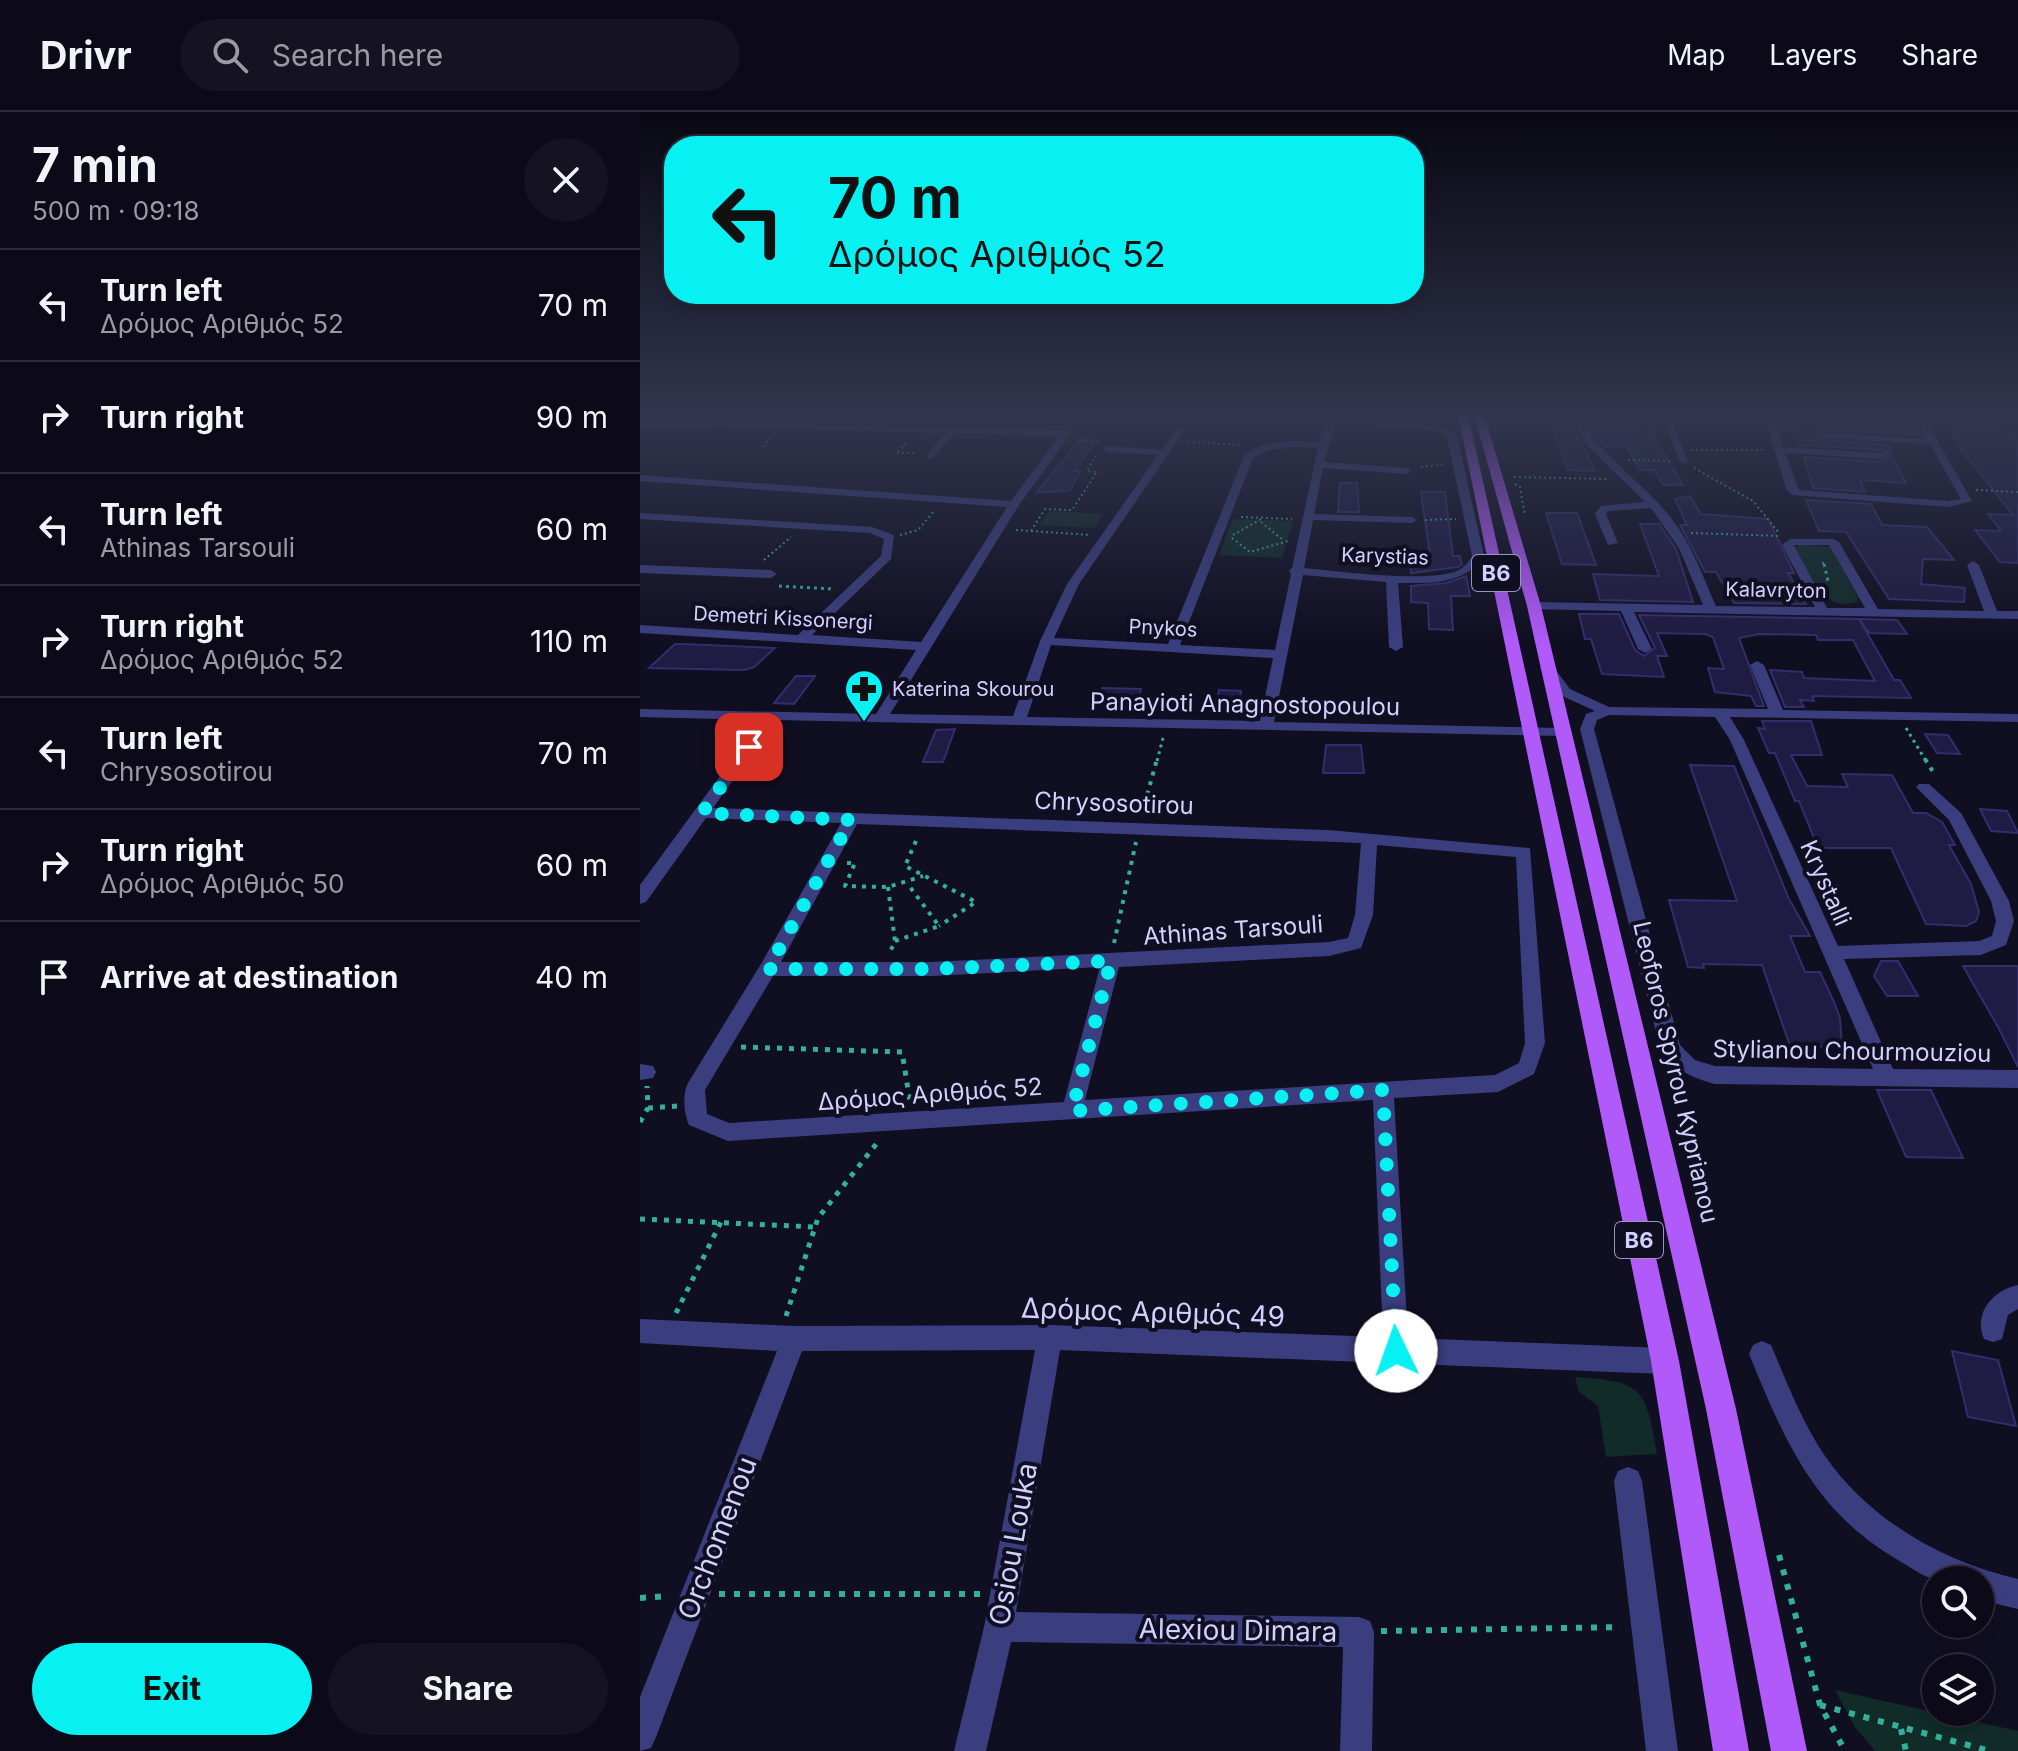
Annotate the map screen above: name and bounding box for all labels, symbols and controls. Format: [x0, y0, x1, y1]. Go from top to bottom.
search box [180, 19, 740, 91]
text: Drivr [40, 32, 132, 78]
icon: search [208, 33, 252, 77]
text: Search here [272, 37, 443, 73]
text: Map [1667, 38, 1725, 72]
text: Layers [1769, 38, 1857, 72]
text: Share [1901, 38, 1978, 72]
text: 7 min [32, 135, 158, 194]
button: close [524, 138, 608, 222]
text: 70 m [828, 164, 962, 232]
icon: left [696, 168, 800, 272]
text: 500 m · 09:18 [32, 195, 200, 226]
text: Δρόμος Αριθμός 52 [828, 232, 1166, 276]
text: Turn left [100, 272, 222, 308]
icon: left [32, 283, 76, 327]
text: 70 m [538, 287, 608, 323]
text: Δρόμος Αριθμός 52 [100, 308, 344, 339]
icon: right [32, 395, 76, 439]
text: Turn right [100, 399, 244, 435]
text: 90 m [536, 399, 608, 435]
text: Turn left [100, 496, 222, 532]
icon: left [32, 507, 76, 551]
text: 60 m [536, 511, 608, 547]
text: Athinas Tarsouli [100, 532, 295, 563]
street label: Karystias [1341, 542, 1429, 570]
road number: B6 [1472, 555, 1520, 591]
street label: Kalavryton [1725, 577, 1827, 603]
street label: Demetri Kissonergi [693, 601, 873, 635]
text: Turn right [100, 608, 244, 644]
street label: Pnykos [1128, 614, 1198, 642]
icon: right [32, 619, 76, 663]
text: 110 m [530, 623, 608, 659]
text: Δρόμος Αριθμός 52 [100, 644, 344, 675]
pharmacy icon: Katerina Skourou [843, 668, 885, 723]
place label: Katerina Skourou [892, 677, 1054, 701]
street label: Panayioti Anagnostopoulou [1090, 687, 1400, 721]
pin [715, 713, 783, 781]
text: Turn left [100, 720, 222, 756]
icon: arrive [727, 725, 771, 769]
icon: left [32, 731, 76, 775]
text: 70 m [538, 735, 608, 771]
text: Chrysosotirou [100, 756, 273, 787]
street label: Chrysosotirou [1034, 786, 1194, 820]
text: Turn right [100, 832, 244, 868]
street label: Krystalli [1794, 836, 1858, 930]
icon: right [32, 843, 76, 887]
text: 60 m [536, 847, 608, 883]
text: Δρόμος Αριθμός 50 [100, 868, 344, 899]
street label: Athinas Tarsouli [1142, 909, 1324, 951]
street label: Leoforos Spyrou Kyprianou [1627, 918, 1725, 1226]
icon: arrive [32, 955, 76, 999]
text: Arrive at destination [100, 959, 398, 995]
text: 40 m [535, 959, 608, 995]
street label: Stylianou Chourmouziou [1712, 1034, 1992, 1068]
street label: Δρόμος Αριθμός 52 [817, 1072, 1043, 1116]
road number: B6 [1615, 1222, 1663, 1258]
street label: Δρόμος Αριθμός 49 [1020, 1290, 1286, 1334]
position arrow [1354, 1309, 1438, 1393]
street label: Orchomenou [670, 1452, 764, 1624]
street label: Osiou Louka [982, 1460, 1044, 1628]
map controls [1922, 1566, 1994, 1726]
button: search [1922, 1566, 1994, 1638]
street label: Alexiou Dimara [1138, 1611, 1338, 1649]
button: Exit [32, 1643, 312, 1735]
button: Share [328, 1643, 608, 1735]
button: layers [1922, 1654, 1994, 1726]

